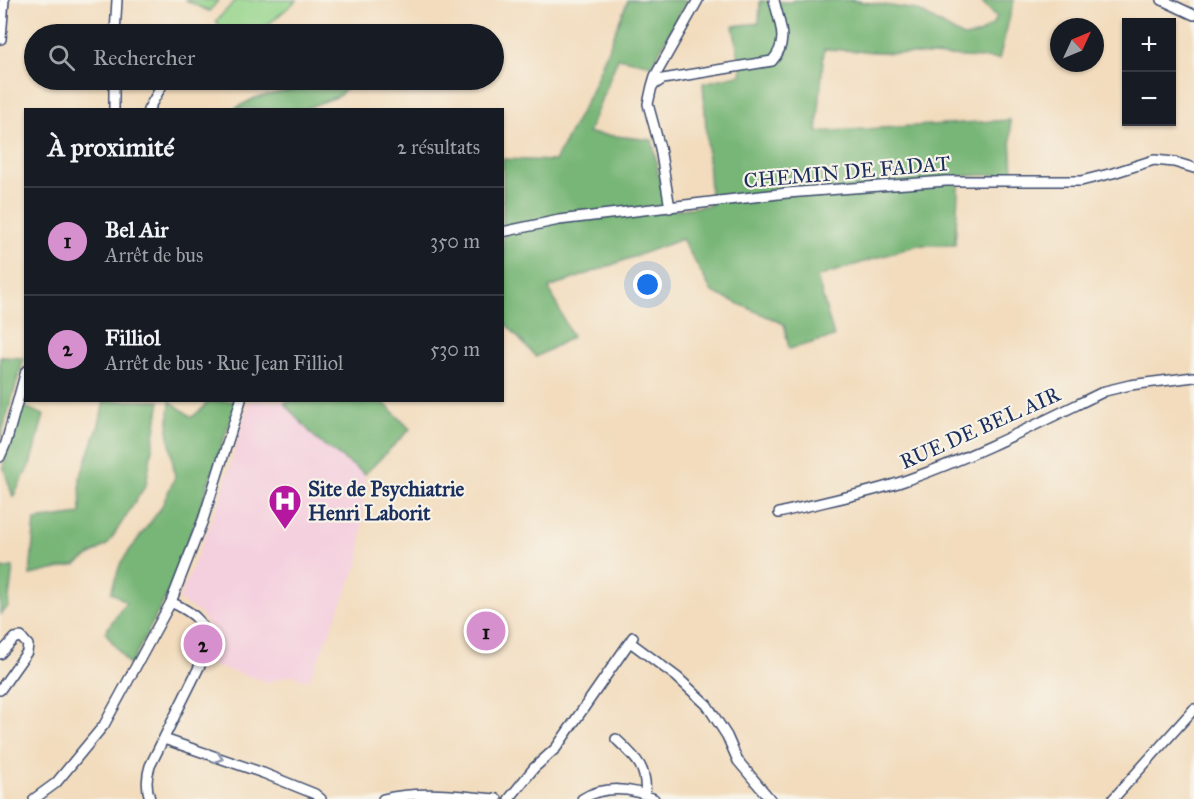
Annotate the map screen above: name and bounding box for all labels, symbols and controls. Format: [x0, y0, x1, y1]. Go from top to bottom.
north arrow [1050, 18, 1104, 72]
map controls [1122, 18, 1176, 126]
button: + [1122, 18, 1176, 72]
search box [24, 24, 504, 90]
icon: search [45, 41, 78, 74]
text: Rechercher [93, 44, 195, 71]
button: − [1122, 72, 1176, 126]
text: À proximité [48, 131, 174, 163]
text: 2 résultats [397, 135, 480, 159]
street label: CHEMIN DE FADAT [743, 150, 951, 194]
text: Bel Air [105, 216, 169, 243]
text: 1 [64, 229, 71, 253]
text: 350 m [430, 229, 480, 253]
text: Arrêt de bus [105, 243, 203, 267]
your location [633, 270, 662, 299]
text: Filliol [105, 324, 160, 351]
text: 2 [63, 337, 72, 361]
text: 530 m [430, 337, 480, 361]
text: Arrêt de bus · Rue Jean Filliol [105, 351, 343, 375]
street label: RUE DE BEL AIR [896, 380, 1065, 475]
place label: Site de Psychiatrie Henri Laborit [308, 476, 465, 526]
hospital icon: Site de Psychiatrie Henri Laborit [267, 483, 303, 530]
pin: 1 [466, 608, 506, 654]
pin: 2 [184, 622, 222, 666]
one-way arrow [213, 751, 224, 763]

